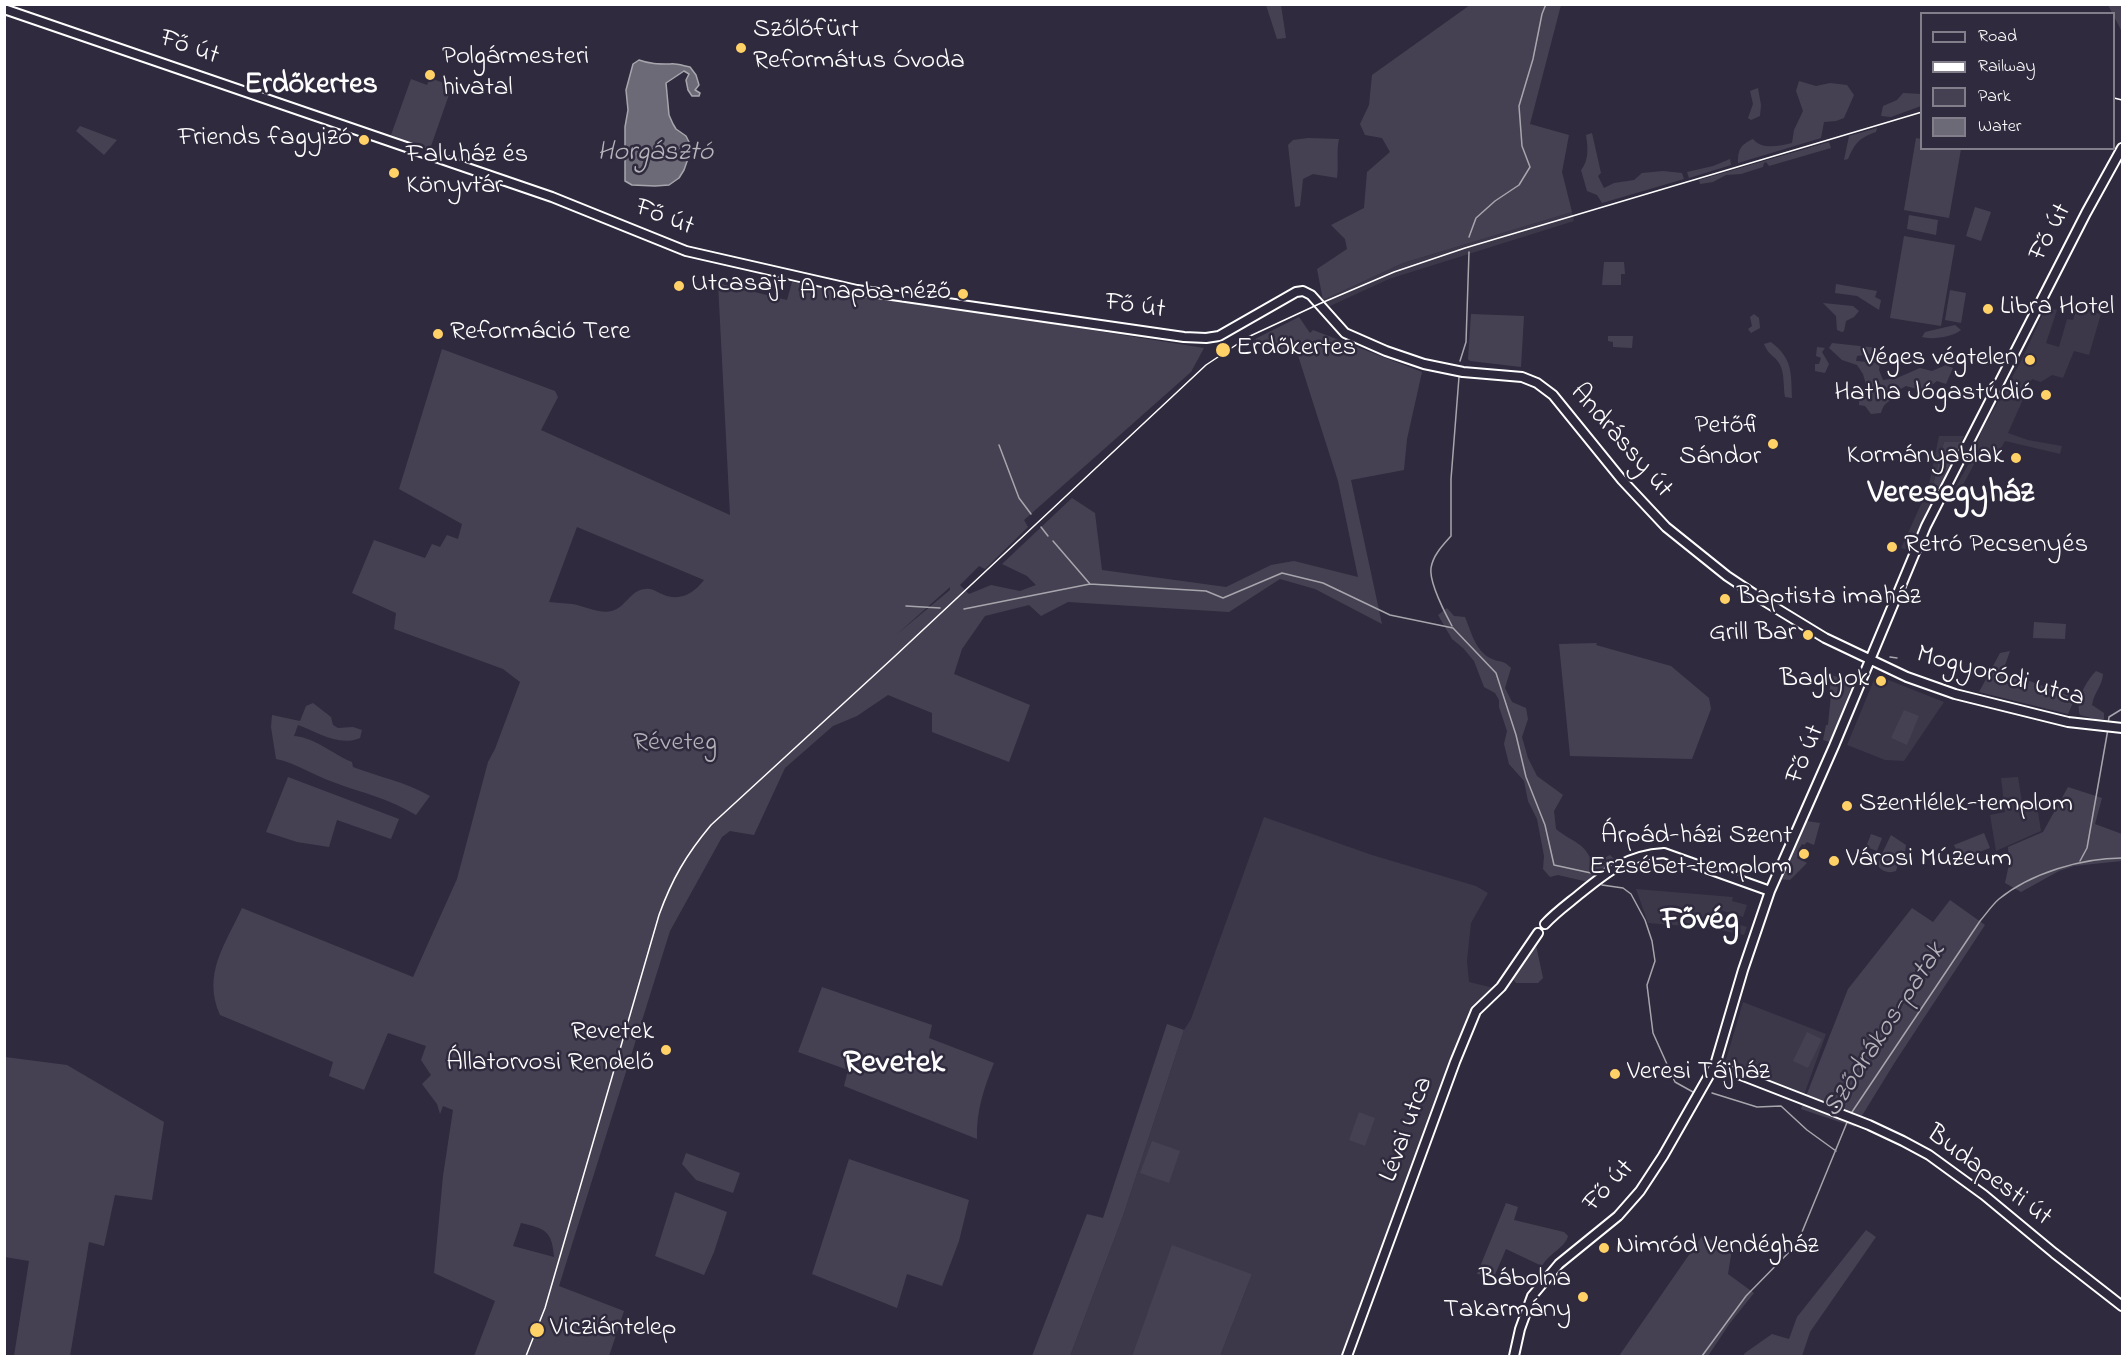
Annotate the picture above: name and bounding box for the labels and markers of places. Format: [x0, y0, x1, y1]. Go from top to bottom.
place label: Szőlőfürt Református Óvoda [753, 16, 965, 79]
marker: Szőlőfürt Református Óvoda [734, 41, 748, 55]
place label: Polgármesteri hivatal [442, 43, 589, 106]
marker: Polgármesteri hivatal [423, 68, 437, 82]
place label: Friends fagyizó [178, 124, 352, 156]
marker: Friends fagyizó [357, 133, 371, 147]
place label: Faluház és Könyvtár [406, 141, 528, 204]
marker: Faluház és Könyvtár [387, 166, 401, 180]
place label: Utcasajt [691, 270, 786, 302]
place label: A napba néző [800, 278, 951, 310]
marker: Utcasajt [672, 279, 686, 293]
marker: A napba néző [956, 287, 970, 301]
place label: Libra Hotel [2000, 293, 2114, 325]
marker: Libra Hotel [1981, 302, 1995, 316]
place label: Reformáció Tere [450, 318, 631, 350]
marker: Reformáció Tere [431, 327, 445, 341]
place label: Erdőkertes [1236, 334, 1356, 366]
marker: Erdőkertes [1214, 341, 1232, 359]
place label: Véges végtelen [1863, 344, 2018, 376]
marker: Véges végtelen [2023, 353, 2037, 367]
place label: Hatha Jógastúdió [1834, 379, 2034, 411]
marker: Hatha Jógastúdió [2039, 388, 2053, 402]
place label: Petőfi Sándor [1679, 412, 1761, 475]
marker: Petőfi Sándor [1766, 437, 1780, 451]
place label: Kormányablak [1847, 442, 2004, 474]
marker: Kormányablak [2009, 451, 2023, 465]
place label: Retró Pecsenyés [1904, 531, 2088, 563]
marker: Retró Pecsenyés [1885, 540, 1899, 554]
place label: Baptista imaház [1737, 583, 1921, 615]
marker: Baptista imaház [1718, 592, 1732, 606]
place label: Grill Bar [1709, 619, 1796, 651]
marker: Grill Bar [1801, 628, 1815, 642]
place label: Baglyok [1780, 665, 1869, 697]
marker: Baglyok [1874, 674, 1888, 688]
place label: Szentlélek-templom [1859, 790, 2073, 822]
marker: Szentlélek-templom [1840, 799, 1854, 813]
place label: Árpád-házi Szent Erzsébet-templom [1589, 822, 1792, 885]
place label: Városi Múzeum [1846, 845, 2012, 877]
marker: Árpád-házi Szent Erzsébet-templom [1797, 847, 1811, 861]
marker: Városi Múzeum [1827, 854, 1841, 868]
place label: Revetek Állatorvosi Rendelő [446, 1018, 654, 1081]
marker: Revetek Állatorvosi Rendelő [659, 1043, 673, 1057]
place label: Veresi Tájház [1627, 1058, 1770, 1090]
marker: Veresi Tájház [1608, 1067, 1622, 1081]
place label: Nimród Vendégház [1616, 1232, 1819, 1264]
marker: Nimród Vendégház [1597, 1241, 1611, 1255]
place label: Bábolna Takarmány [1443, 1265, 1571, 1328]
marker: Bábolna Takarmány [1576, 1290, 1590, 1304]
place label: Vicziántelep [550, 1314, 677, 1346]
marker: Vicziántelep [528, 1321, 546, 1339]

